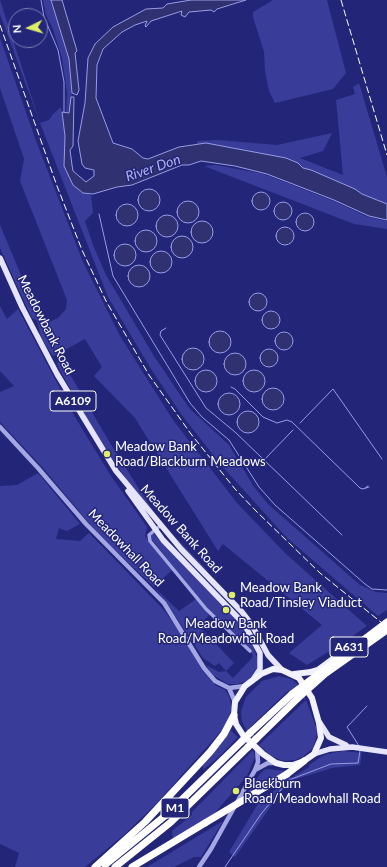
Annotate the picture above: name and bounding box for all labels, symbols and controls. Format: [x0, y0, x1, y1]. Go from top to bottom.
north arrow [8, 8, 48, 48]
text: N [10, 24, 23, 34]
water label: River Don [123, 151, 183, 185]
street label: Meadowbank Road [14, 273, 78, 377]
road number: A6109 [50, 391, 96, 411]
place label: Meadow Bank Road/Blackburn Meadows [115, 439, 266, 470]
marker: Meadow Bank Road/Blackburn Meadows [102, 449, 112, 459]
street label: Meadow Bank Road [137, 481, 225, 577]
street label: Meadowhall Road [85, 506, 167, 590]
place label: Meadow Bank Road/Tinsley Viaduct [240, 580, 362, 611]
marker: Meadow Bank Road/Tinsley Viaduct [227, 590, 237, 600]
marker: Meadow Bank Road/Meadowhall Road [221, 605, 231, 615]
place label: Meadow Bank Road/Meadowhall Road [158, 616, 294, 647]
road number: A631 [330, 637, 368, 657]
place label: Blackburn Road/Meadowhall Road [244, 776, 381, 807]
marker: Blackburn Road/Meadowhall Road [231, 786, 241, 796]
road number: M1 [161, 798, 189, 818]

